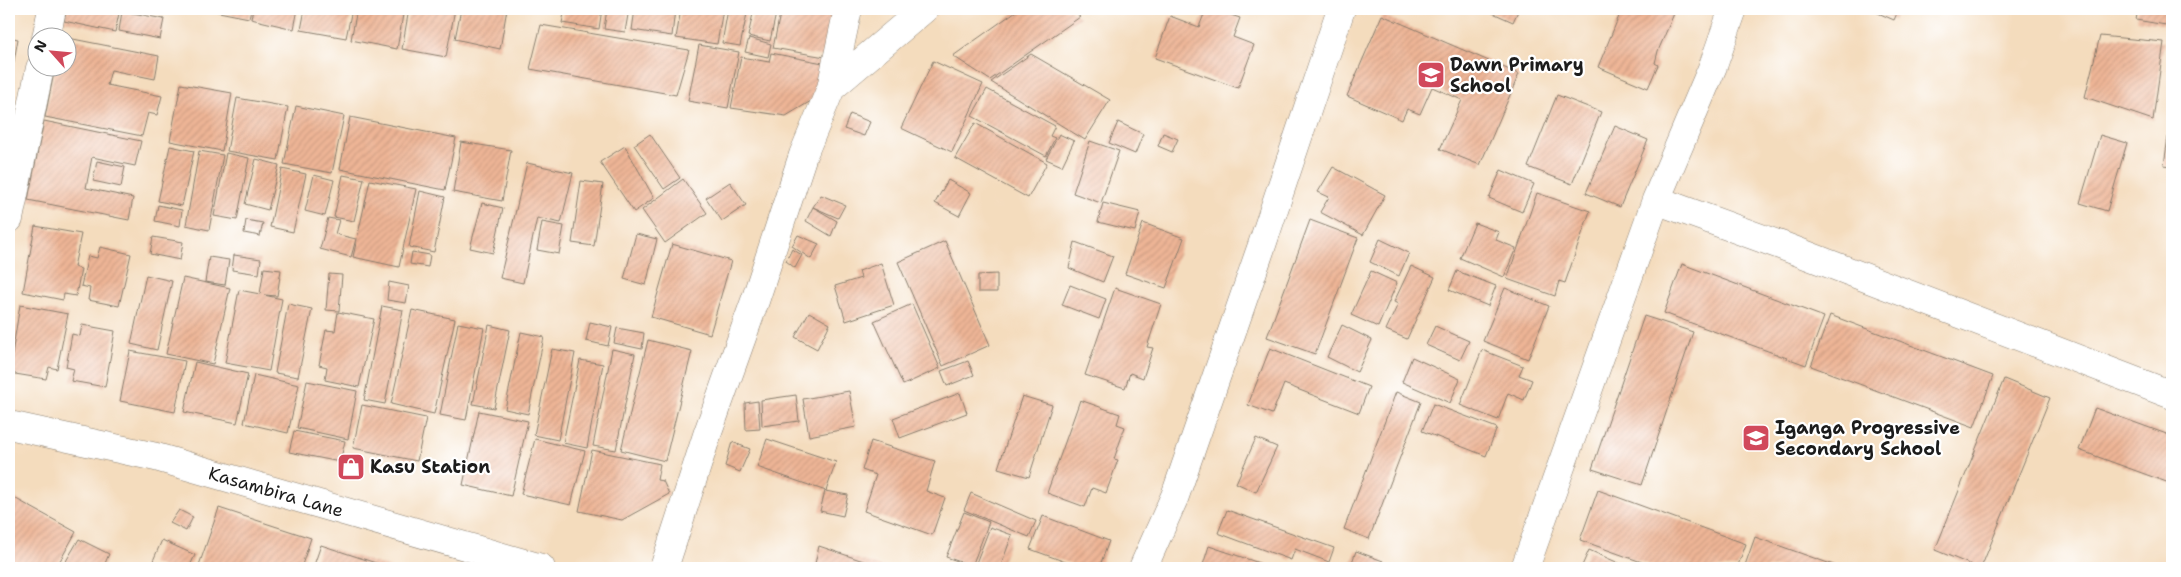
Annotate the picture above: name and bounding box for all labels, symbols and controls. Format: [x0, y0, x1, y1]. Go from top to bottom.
north arrow [28, 28, 78, 78]
text: N [30, 37, 51, 55]
place label: Dawn Primary School [1450, 53, 1584, 98]
school or university icon: Dawn Primary School [1416, 60, 1446, 90]
place label: Iganga Progressive Secondary School [1775, 416, 1960, 461]
school or university icon: Iganga Progressive Secondary School [1741, 423, 1771, 453]
shop icon: Kasu Station [336, 452, 366, 482]
place label: Kasu Station [370, 455, 490, 479]
street label: Kasambira Lane [206, 461, 346, 523]

